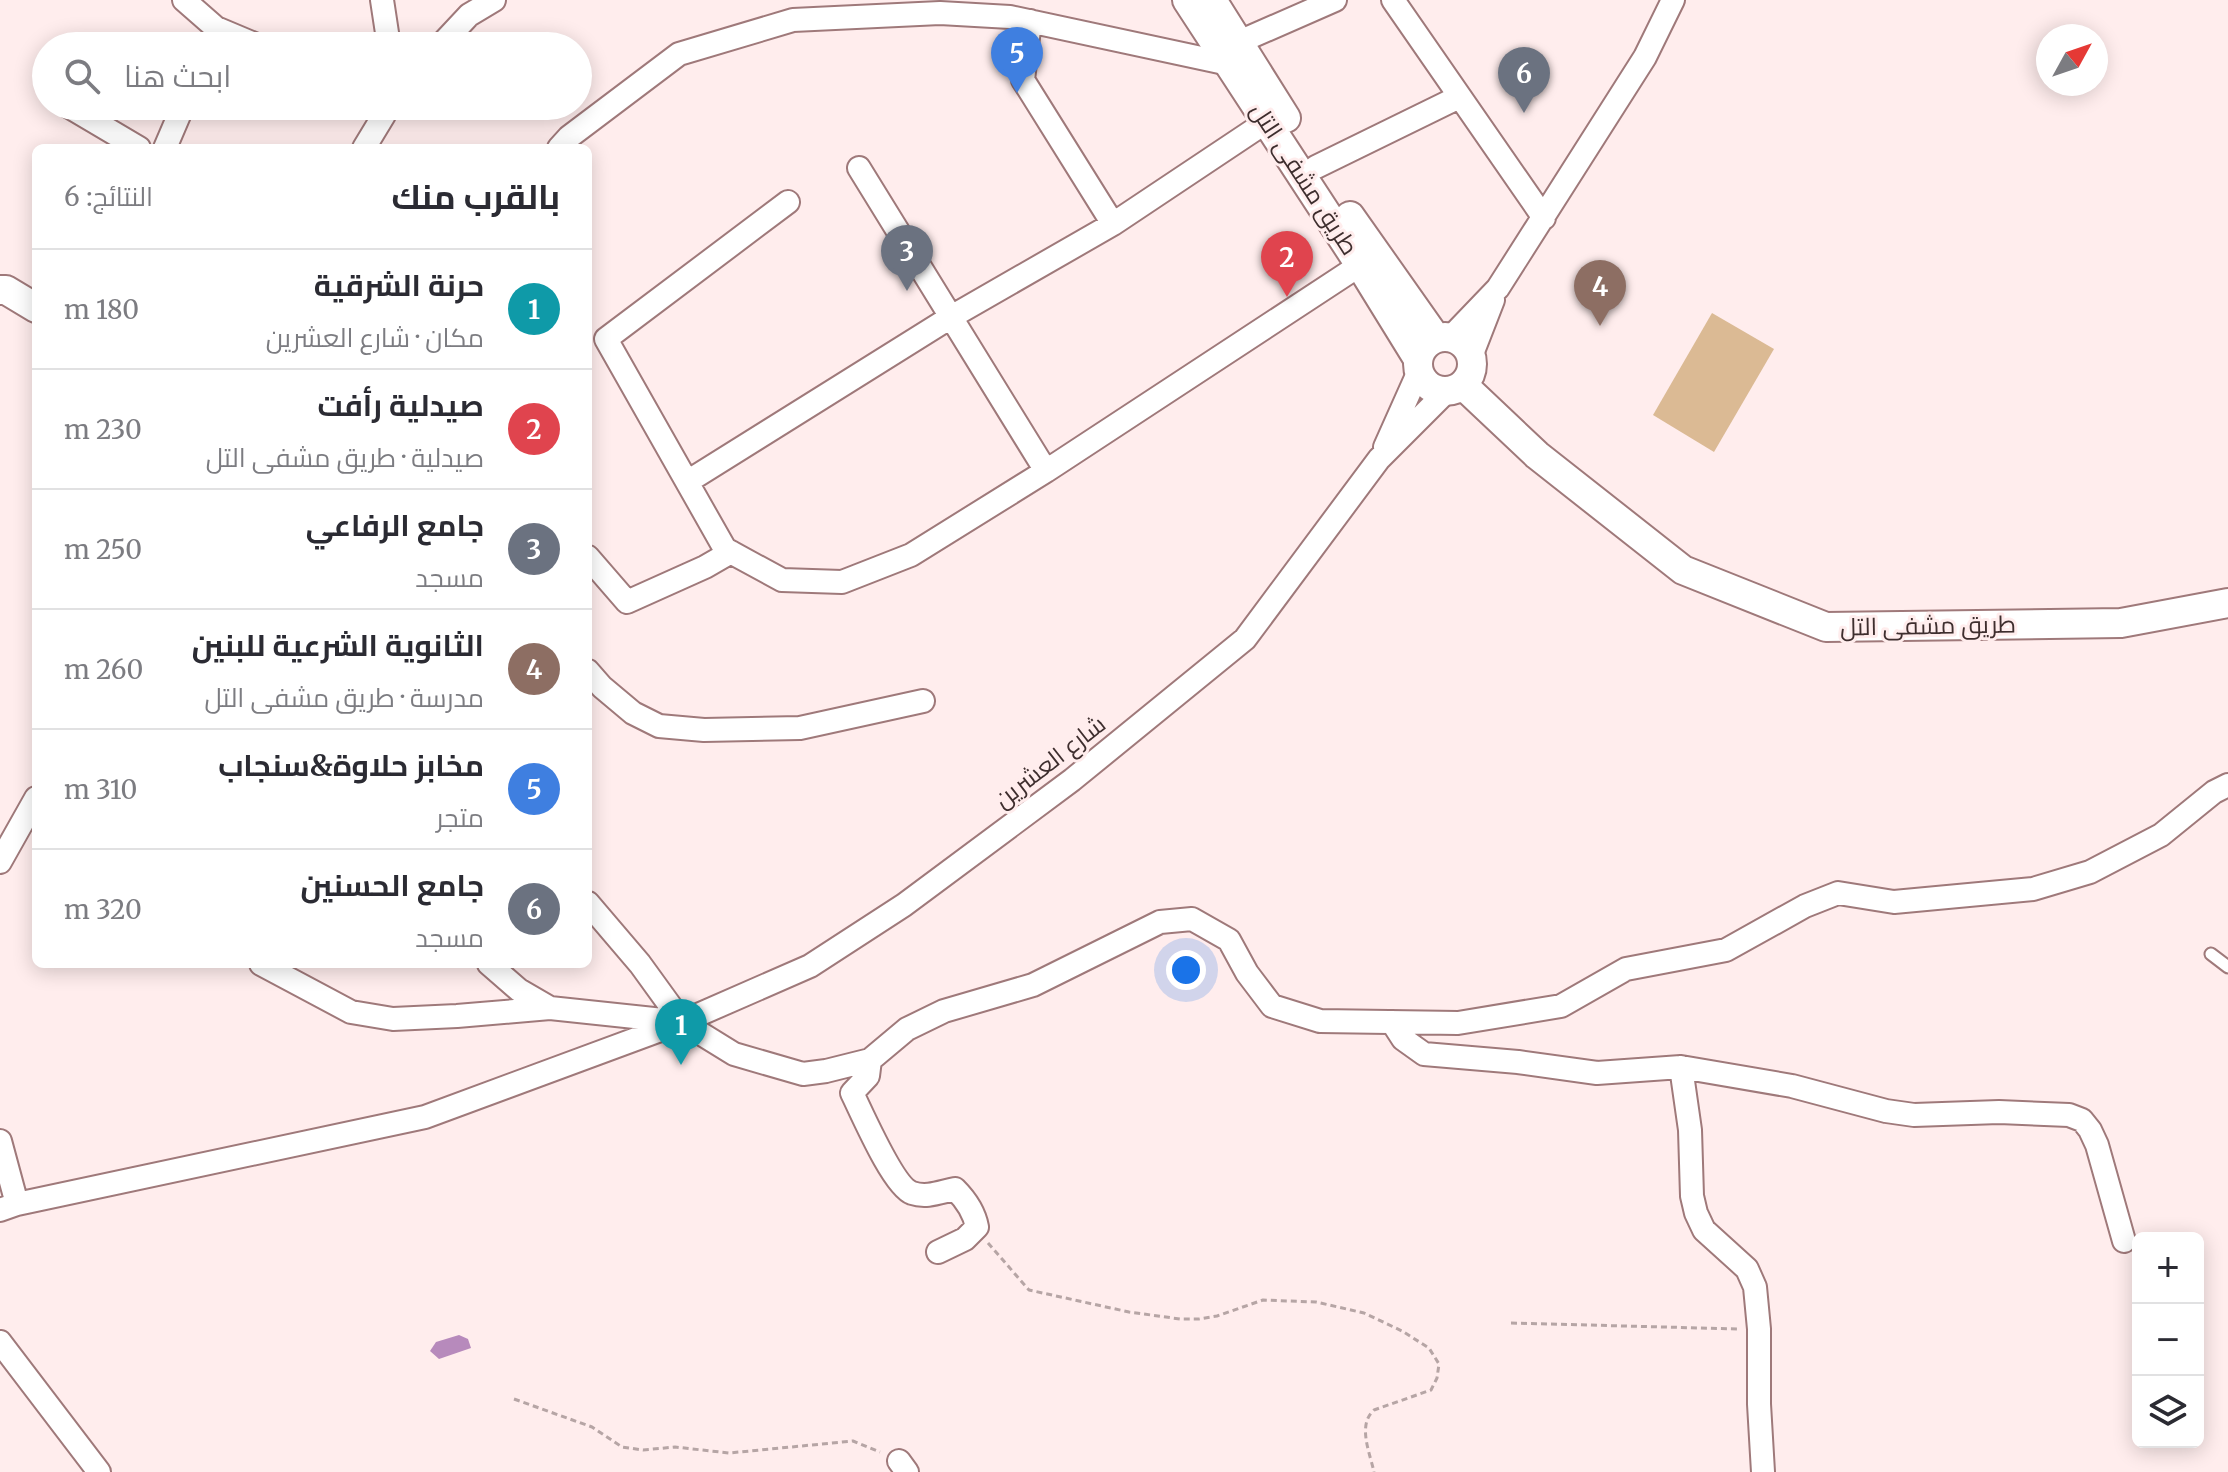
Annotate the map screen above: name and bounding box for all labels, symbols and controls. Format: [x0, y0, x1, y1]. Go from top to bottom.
north arrow [2036, 24, 2108, 96]
pin: 5 [991, 27, 1043, 93]
search box [32, 32, 592, 120]
pin: 6 [1498, 47, 1550, 113]
icon: search [60, 54, 104, 98]
text: ابحث هنا [124, 57, 231, 95]
street label: طريق مشفى التل [1244, 97, 1365, 261]
text: بالقرب منك [392, 176, 560, 218]
text: النتائج: 6 [64, 180, 153, 213]
pin: 3 [881, 225, 933, 291]
pin: 2 [1261, 231, 1313, 297]
pin: 4 [1574, 260, 1626, 326]
text: حرنة الشرقية [314, 266, 484, 304]
text: 180 m [64, 293, 139, 326]
text: 1 [528, 293, 540, 326]
text: مكان · شارع العشرين [266, 321, 484, 354]
text: صيدلية رأفت [317, 386, 484, 424]
text: 230 m [64, 413, 142, 446]
text: 2 [526, 413, 542, 446]
text: صيدلية · طريق مشفى التل [206, 441, 484, 474]
text: جامع الرفاعي [306, 506, 484, 544]
text: 250 m [64, 533, 142, 566]
text: 3 [527, 533, 541, 566]
text: مسجد [415, 561, 484, 594]
street label: طريق مشفى التل [1840, 608, 2016, 643]
text: الثانوية الشرعية للبنين [192, 626, 484, 664]
text: 260 m [64, 653, 143, 686]
text: 4 [526, 653, 542, 686]
text: مدرسة · طريق مشفى التل [204, 681, 484, 714]
street label: شارع العشرين [988, 708, 1112, 816]
text: مخابز حلاوة&سنجاب [218, 746, 484, 784]
text: 310 m [64, 773, 137, 806]
text: 5 [526, 773, 542, 806]
text: متجر [436, 801, 484, 834]
text: جامع الحسنين [300, 866, 484, 904]
text: 320 m [64, 893, 142, 926]
text: 6 [526, 893, 542, 926]
text: مسجد [415, 921, 484, 954]
your location [1166, 950, 1206, 990]
pin: 1 [655, 999, 707, 1065]
map controls [2132, 1232, 2204, 1448]
button: + [2132, 1232, 2204, 1304]
button: − [2132, 1304, 2204, 1376]
button: layers [2132, 1376, 2204, 1448]

